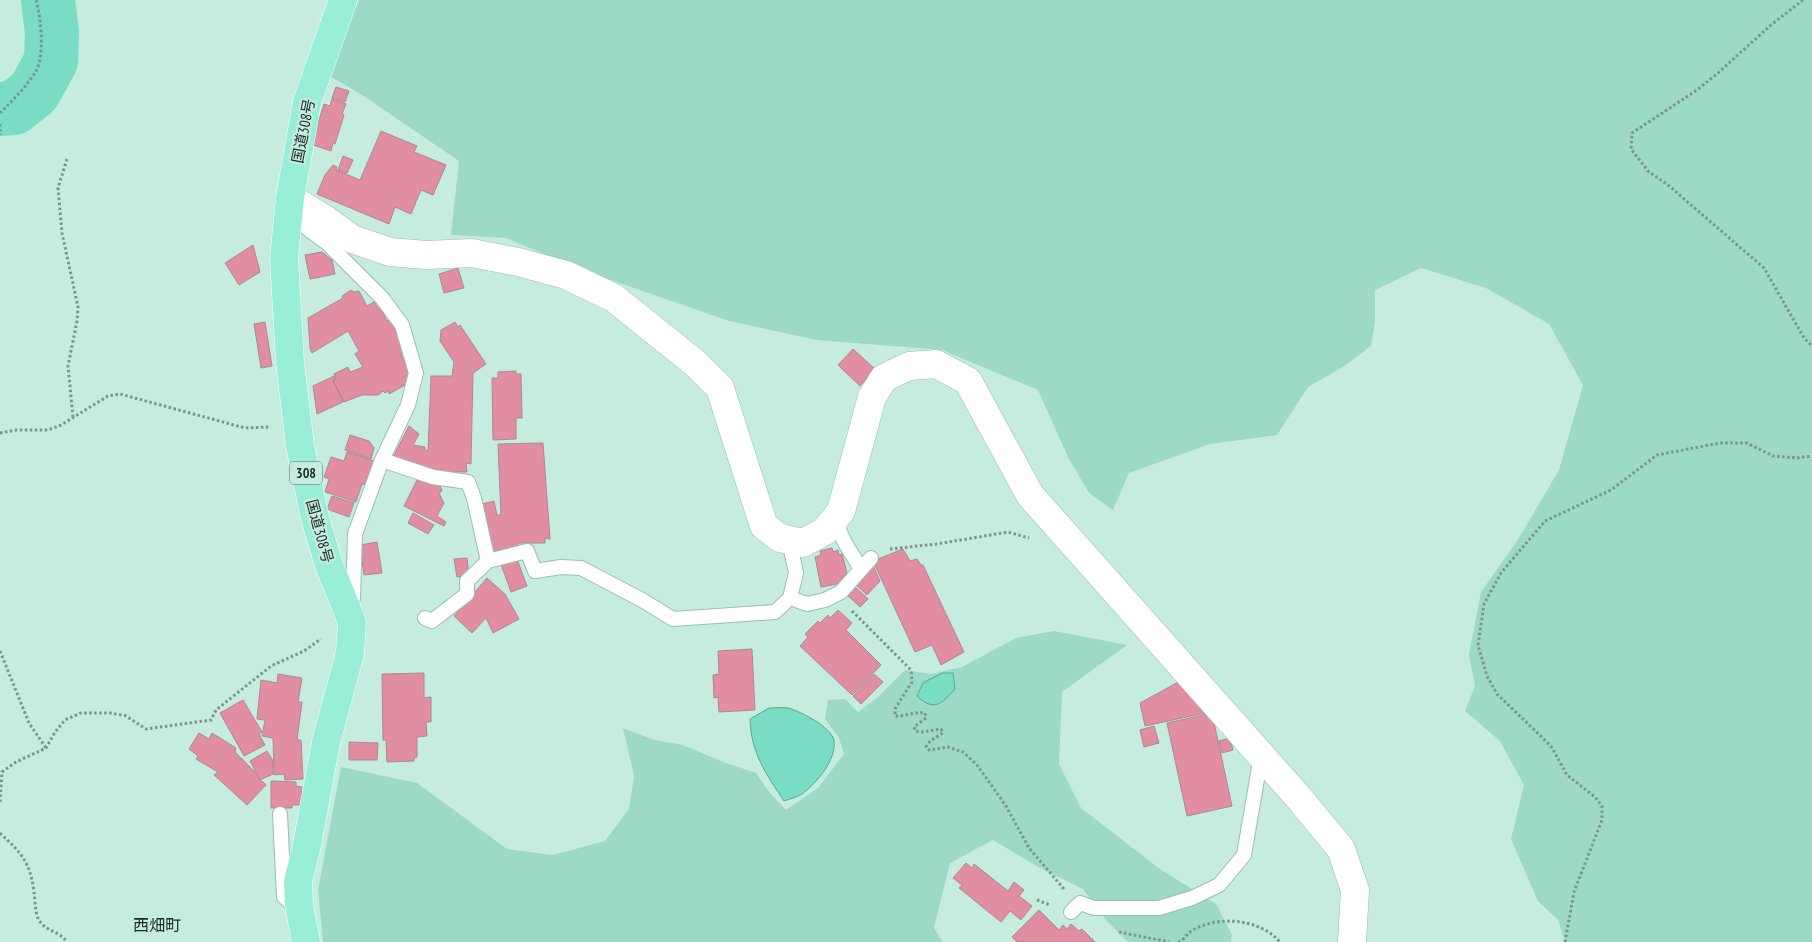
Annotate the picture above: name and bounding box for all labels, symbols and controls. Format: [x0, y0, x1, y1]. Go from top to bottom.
street label: 国道308号 [287, 97, 319, 165]
road number: 308 [290, 462, 322, 484]
street label: 国道308号 [302, 497, 338, 565]
district label: 西畑町 [133, 915, 181, 935]

